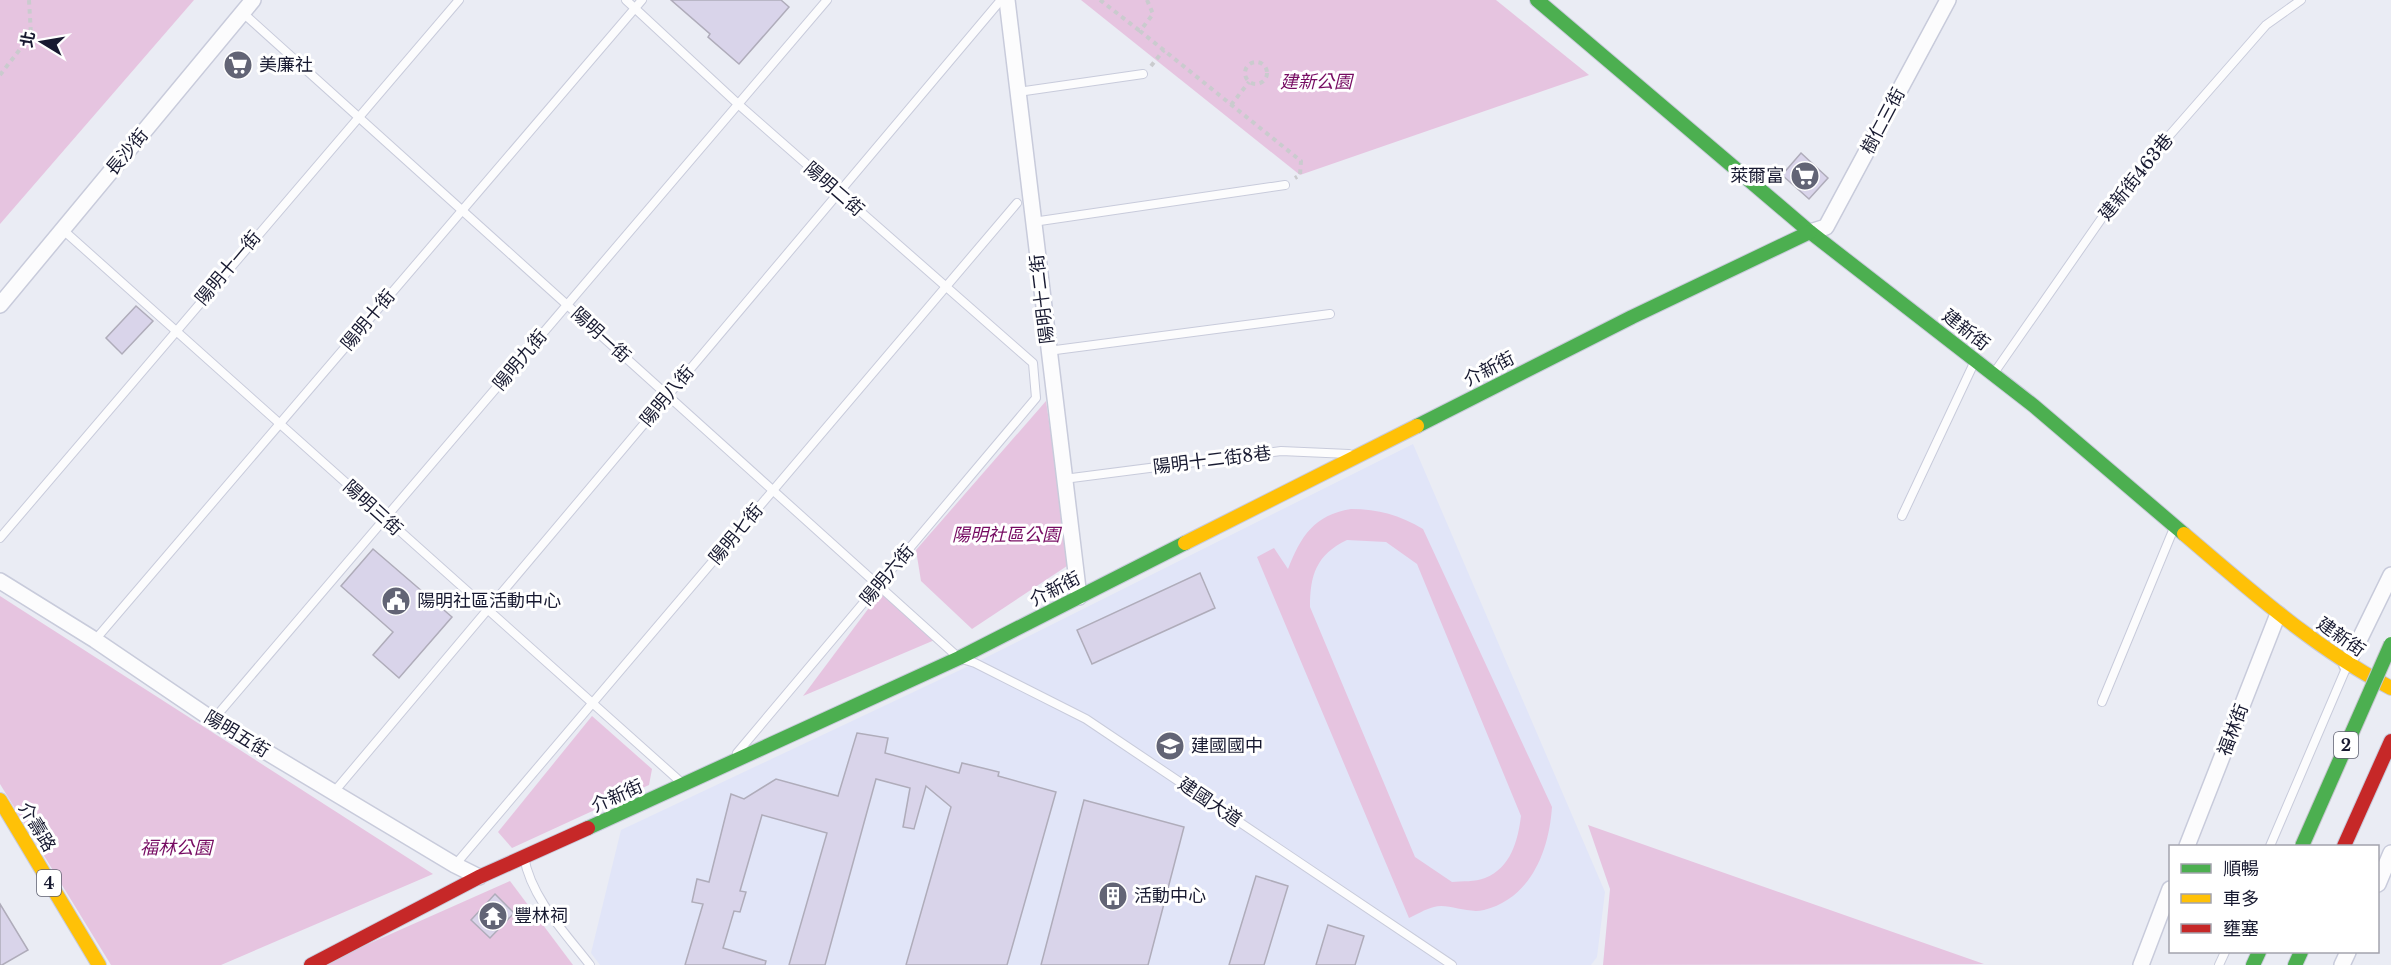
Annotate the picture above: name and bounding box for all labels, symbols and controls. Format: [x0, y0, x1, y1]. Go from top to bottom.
north arrow [12, 12, 72, 72]
text: 北 [16, 29, 39, 49]
supermarket icon: 美廉社 [222, 49, 254, 81]
place label: 美廉社 [259, 54, 313, 76]
park label: 建新公園 [1280, 71, 1355, 93]
street label: 樹仁三街 [1856, 84, 1910, 158]
street label: 長沙街 [101, 124, 153, 180]
street label: 建新街463巷 [2094, 129, 2178, 225]
street label: 陽明二街 [800, 157, 868, 221]
supermarket icon: 萊爾富 [1789, 160, 1821, 192]
place label: 萊爾富 [1730, 165, 1784, 187]
street label: 陽明十一街 [191, 226, 265, 310]
street label: 陽明十二街 [1026, 253, 1058, 345]
street label: 陽明十街 [336, 285, 400, 355]
street label: 陽明一街 [567, 303, 635, 367]
street label: 建新街 [1938, 305, 1994, 355]
street label: 陽明九街 [488, 325, 552, 395]
street label: 介新街 [1460, 347, 1518, 391]
street label: 陽明八街 [635, 361, 699, 431]
street label: 陽明十二街8巷 [1152, 442, 1272, 478]
street label: 陽明三街 [339, 476, 407, 540]
street label: 陽明七街 [704, 499, 768, 569]
park label: 陽明社區公園 [952, 524, 1063, 546]
street label: 陽明六街 [855, 540, 919, 610]
street label: 介新街 [1026, 567, 1084, 611]
public building icon: 陽明社區活動中心 [380, 585, 412, 617]
place label: 陽明社區活動中心 [417, 590, 561, 612]
street label: 建新街 [2313, 613, 2369, 661]
street label: 福林街 [2213, 701, 2253, 759]
street label: 陽明五街 [200, 706, 274, 762]
school or university icon: 建國國中 [1154, 730, 1186, 762]
road number: 2 [2334, 732, 2358, 758]
place label: 建國國中 [1191, 735, 1263, 757]
street label: 建國大道 [1174, 773, 1246, 831]
street label: 介新街 [588, 775, 646, 817]
street label: 介壽路 [14, 798, 60, 856]
park label: 福林公園 [140, 837, 215, 859]
legend [2169, 845, 2379, 953]
text: 順暢 [2223, 858, 2259, 880]
road number: 4 [37, 870, 61, 896]
building icon: 活動中心 [1097, 880, 1129, 912]
place label: 活動中心 [1134, 885, 1206, 907]
text: 車多 [2223, 888, 2259, 910]
temple icon: 豐林祠 [477, 900, 509, 932]
place label: 豐林祠 [514, 905, 568, 927]
text: 壅塞 [2223, 918, 2259, 940]

